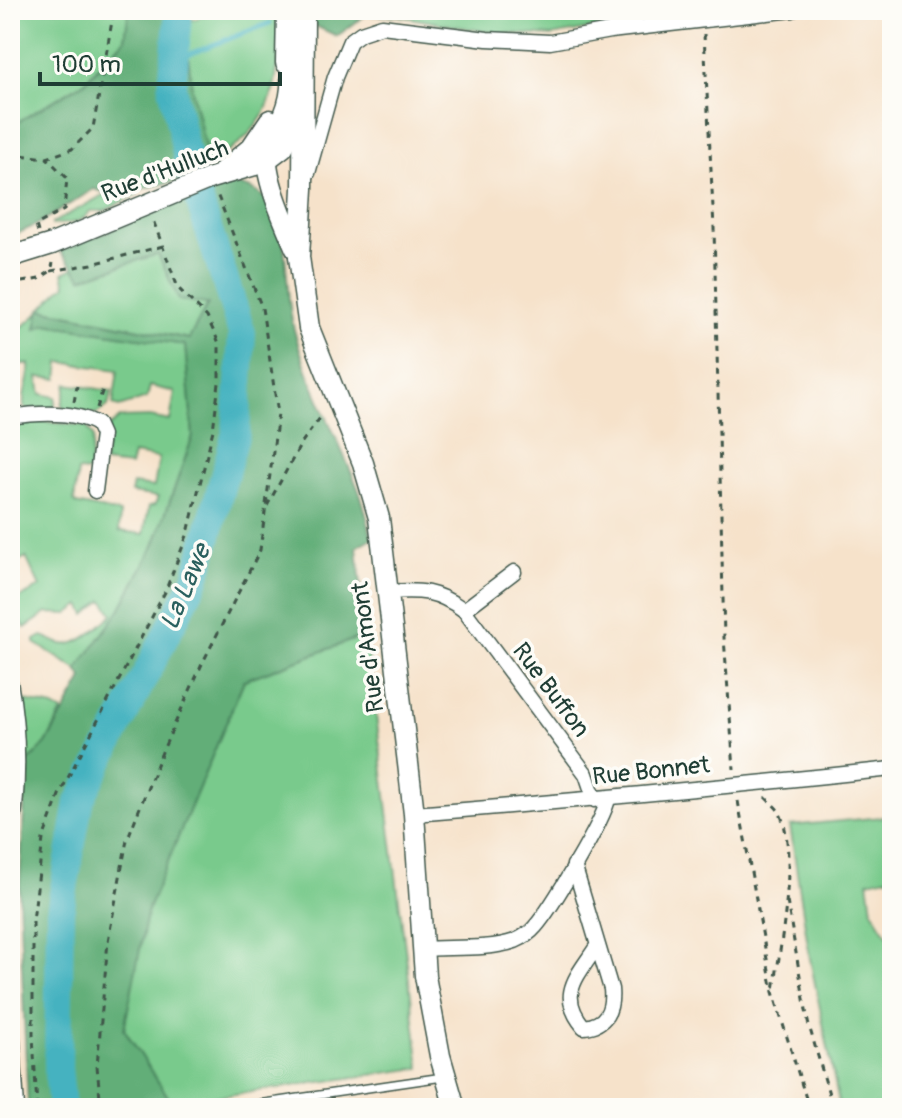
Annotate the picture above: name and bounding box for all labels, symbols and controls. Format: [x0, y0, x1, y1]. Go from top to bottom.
scale bar [40, 36, 280, 86]
text: 100 m [52, 50, 121, 79]
street label: Rue d'Hulluch [97, 134, 233, 208]
water label: La Lawe [154, 538, 219, 634]
street label: Rue d'Amont [346, 580, 390, 714]
street label: Rue Buffon [506, 637, 596, 743]
street label: Rue Bonnet [591, 750, 711, 792]

